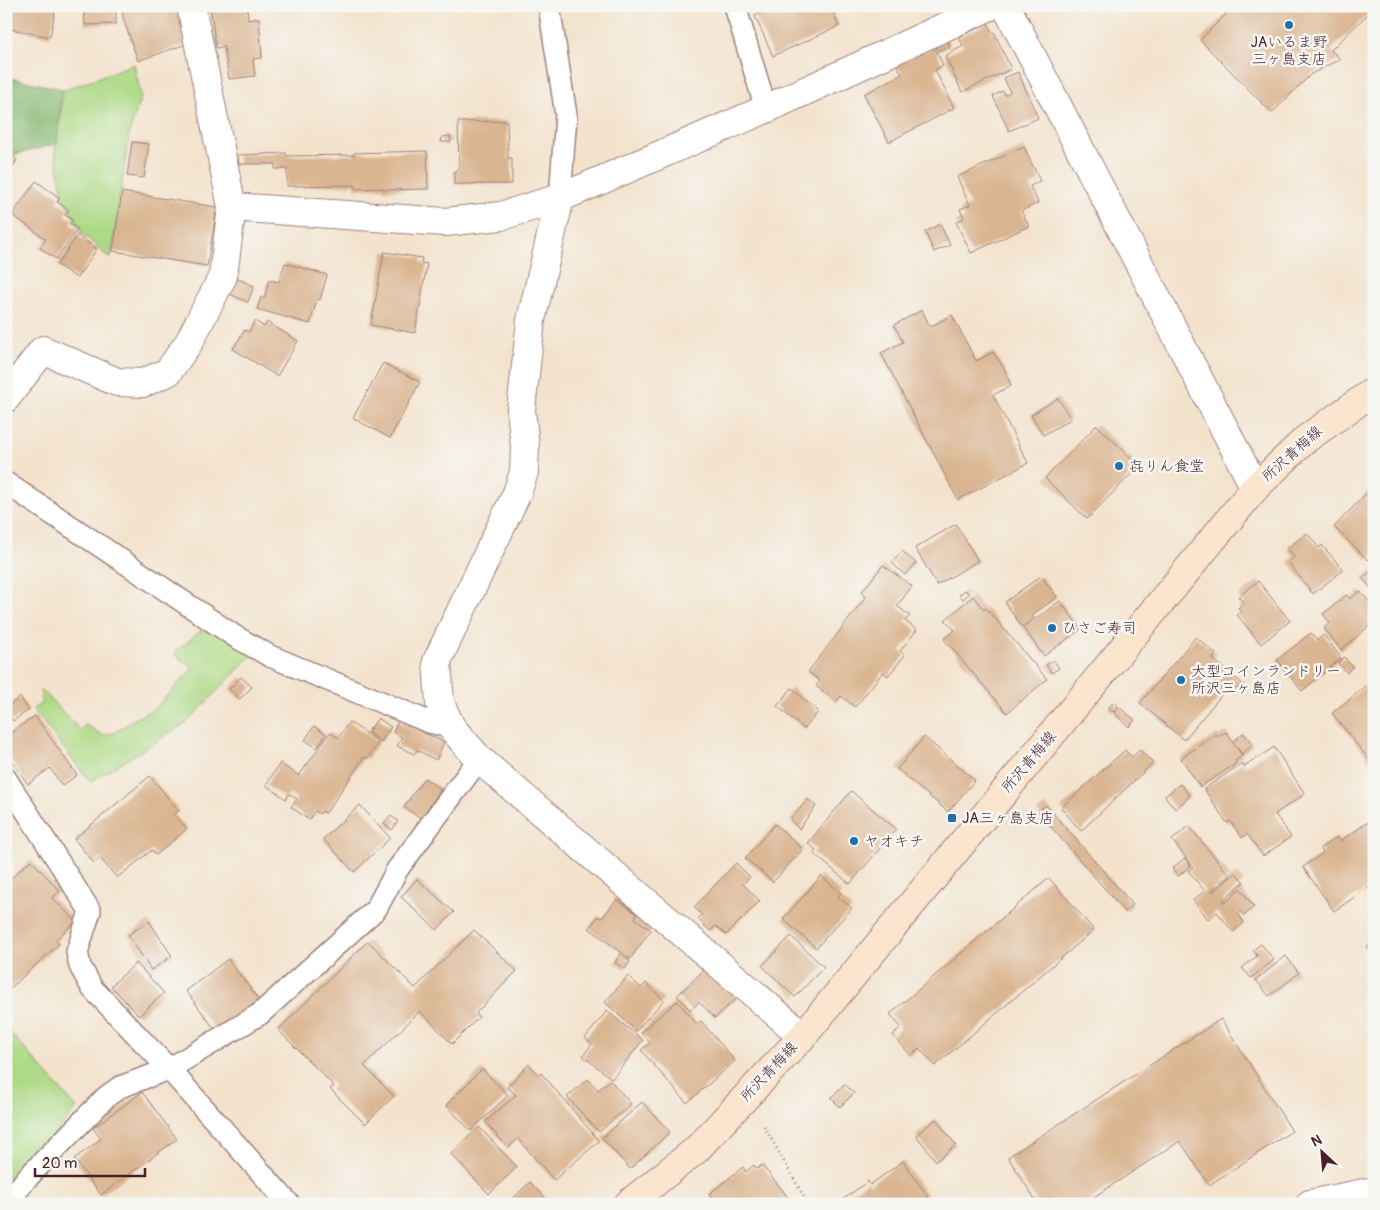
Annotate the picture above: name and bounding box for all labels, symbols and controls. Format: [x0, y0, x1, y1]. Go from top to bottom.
marker: JAいるま野 三ヶ島支店 [1283, 19, 1295, 31]
place label: JAいるま野 三ヶ島支店 [1251, 33, 1327, 69]
street label: 所沢青梅線 [1258, 422, 1326, 486]
place label: 㐂りん食堂 [1129, 457, 1204, 476]
marker: 㐂りん食堂 [1113, 460, 1125, 472]
place label: ひさご寿司 [1062, 619, 1137, 638]
marker: ひさご寿司 [1046, 622, 1058, 634]
place label: 大型コインランドリー 所沢三ヶ島店 [1191, 662, 1341, 698]
marker: 大型コインランドリー 所沢三ヶ島店 [1175, 674, 1187, 686]
street label: 所沢青梅線 [998, 727, 1060, 797]
place label: JA三ヶ島支店 [962, 809, 1054, 828]
marker: JA三ヶ島支店 [946, 812, 958, 824]
place label: ヤオキチ [864, 832, 924, 851]
marker: ヤオキチ [848, 835, 860, 847]
street label: 所沢青梅線 [736, 1038, 802, 1106]
north arrow [1298, 1128, 1348, 1178]
text: N [1309, 1131, 1325, 1150]
scale bar [35, 1145, 145, 1177]
text: 20 m [42, 1154, 77, 1173]

